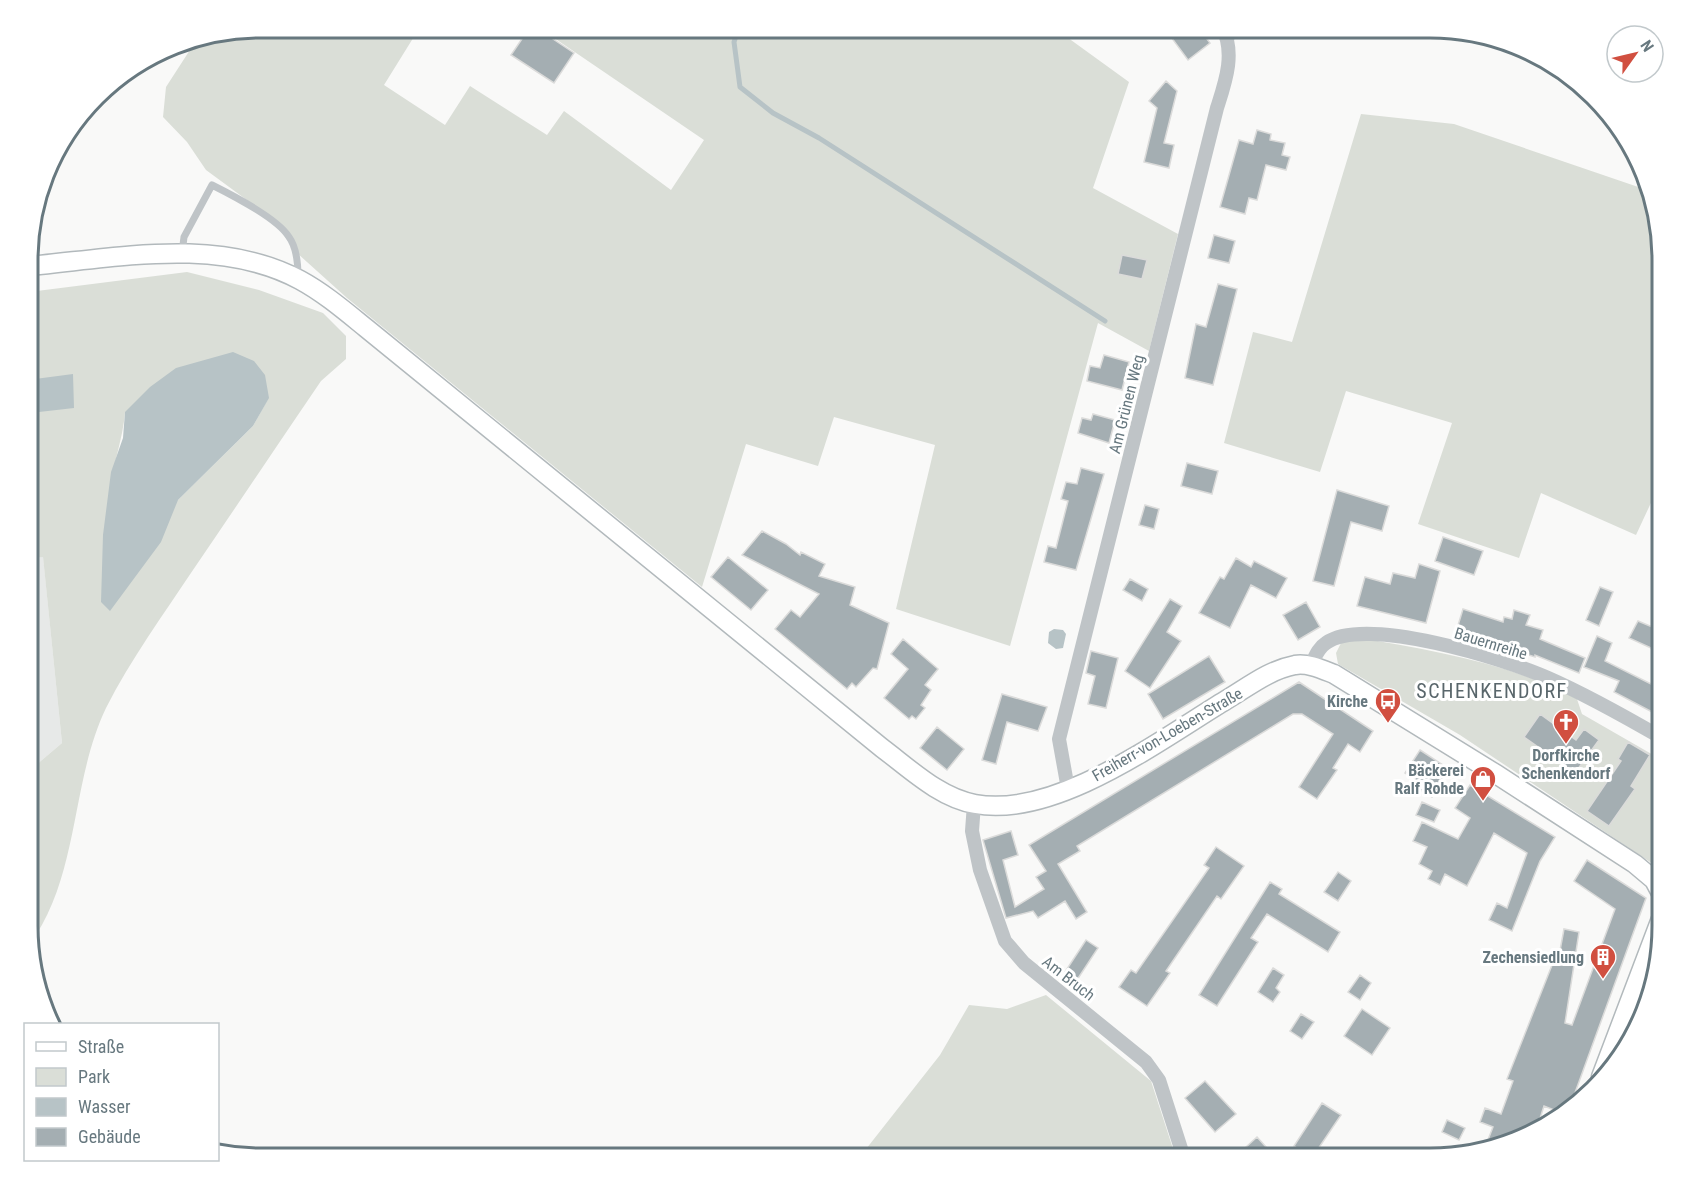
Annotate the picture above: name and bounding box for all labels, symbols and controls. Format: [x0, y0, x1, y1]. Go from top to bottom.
north arrow [1605, 24, 1665, 84]
text: N [1636, 37, 1658, 55]
street label: Am Grünen Weg [1105, 353, 1148, 455]
street label: Bauernreihe [1452, 623, 1530, 664]
district label: SCHENKENDORF [1416, 679, 1568, 703]
street label: Freiherr-von-Loeben-Straße [1089, 684, 1246, 785]
bus stop icon: Kirche [1373, 686, 1403, 724]
place label: Kirche [1327, 692, 1368, 711]
church icon: Dorfkirche Schenkendorf [1551, 707, 1581, 745]
place label: Dorfkirche Schenkendorf [1521, 746, 1611, 783]
place label: Bäckerei Ralf Rohde [1394, 761, 1464, 798]
shop icon: Bäckerei Ralf Rohde [1468, 764, 1498, 802]
building icon: Zechensiedlung [1588, 942, 1618, 980]
place label: Zechensiedlung [1483, 948, 1584, 967]
street label: Am Bruch [1039, 952, 1099, 1005]
legend [24, 1023, 219, 1161]
text: Straße [78, 1036, 124, 1057]
text: Park [78, 1066, 110, 1087]
text: Wasser [78, 1096, 131, 1117]
text: Gebäude [78, 1126, 141, 1147]

